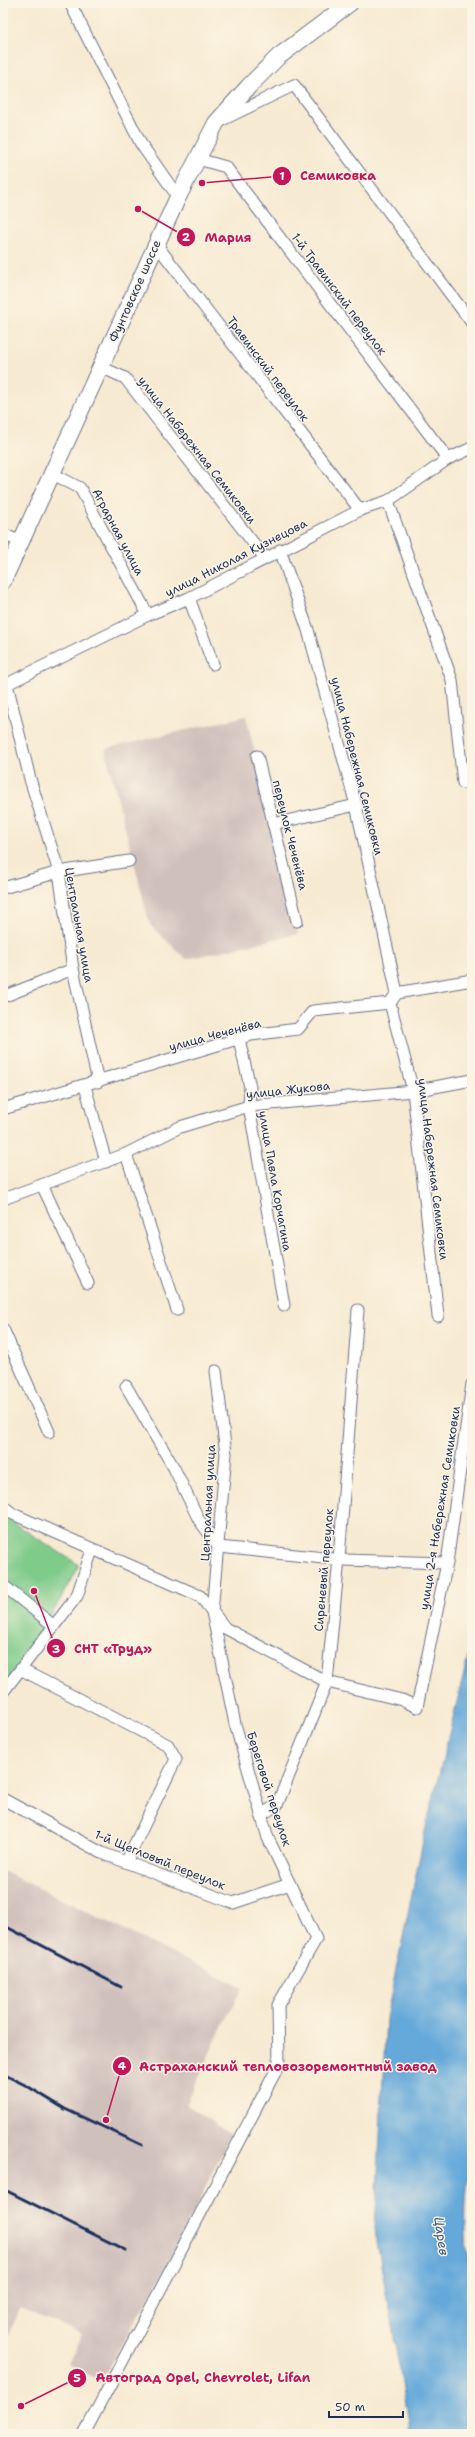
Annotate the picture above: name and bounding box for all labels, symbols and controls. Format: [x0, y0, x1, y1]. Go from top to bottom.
callout: Семиковка [272, 163, 384, 188]
text: Семиковка [300, 167, 376, 184]
text: 1 [279, 168, 285, 184]
callout: Мария [176, 225, 259, 250]
text: 2 [182, 229, 191, 245]
text: Мария [205, 229, 252, 246]
street label: 1-й Травинский переулок [288, 230, 391, 359]
street label: Фунтовское шоссе [105, 237, 165, 345]
street label: Травинский переулок [223, 313, 313, 425]
street label: улица Набережная Семиковки [134, 373, 260, 527]
street label: Аграрная улица [88, 486, 148, 579]
street label: улица Николая Кузнецова [162, 515, 310, 601]
street label: улица Набережная Семиковки [327, 675, 387, 857]
street label: переулок Чеченёва [269, 778, 312, 892]
street label: Центральная улица [61, 866, 97, 984]
street label: улица Чеченёва [167, 1015, 263, 1055]
street label: улица Набережная Семиковки [414, 1077, 452, 1261]
street label: улица Жукова [245, 1078, 331, 1102]
street label: улица Павла Корчагина [255, 1109, 295, 1253]
street label: улица 2-я Набережная Семиковки [416, 1405, 464, 1611]
street label: Центральная улица [197, 1444, 219, 1562]
street label: Сиреневый переулок [311, 1507, 337, 1632]
callout: СНТ «Труд» [46, 1636, 160, 1661]
text: СНТ «Труд» [74, 1640, 152, 1657]
text: 3 [52, 1641, 60, 1657]
street label: Береговой переулок [243, 1730, 295, 1849]
street label: 1-й Щегловый переулок [92, 1826, 228, 1894]
callout: Астраханский тепловозоремонтный завод [112, 2053, 445, 2078]
text: 4 [118, 2058, 127, 2074]
text: Астраханский тепловозоремонтный завод [139, 2058, 437, 2075]
water label: Царев [430, 2216, 453, 2257]
callout: Автоград Opel, Chevrolet, Lifan [67, 2365, 318, 2390]
text: Автоград Opel, Chevrolet, Lifan [96, 2369, 311, 2386]
text: 5 [73, 2370, 81, 2386]
scale bar [329, 2393, 403, 2419]
text: 50 m [335, 2399, 365, 2415]

